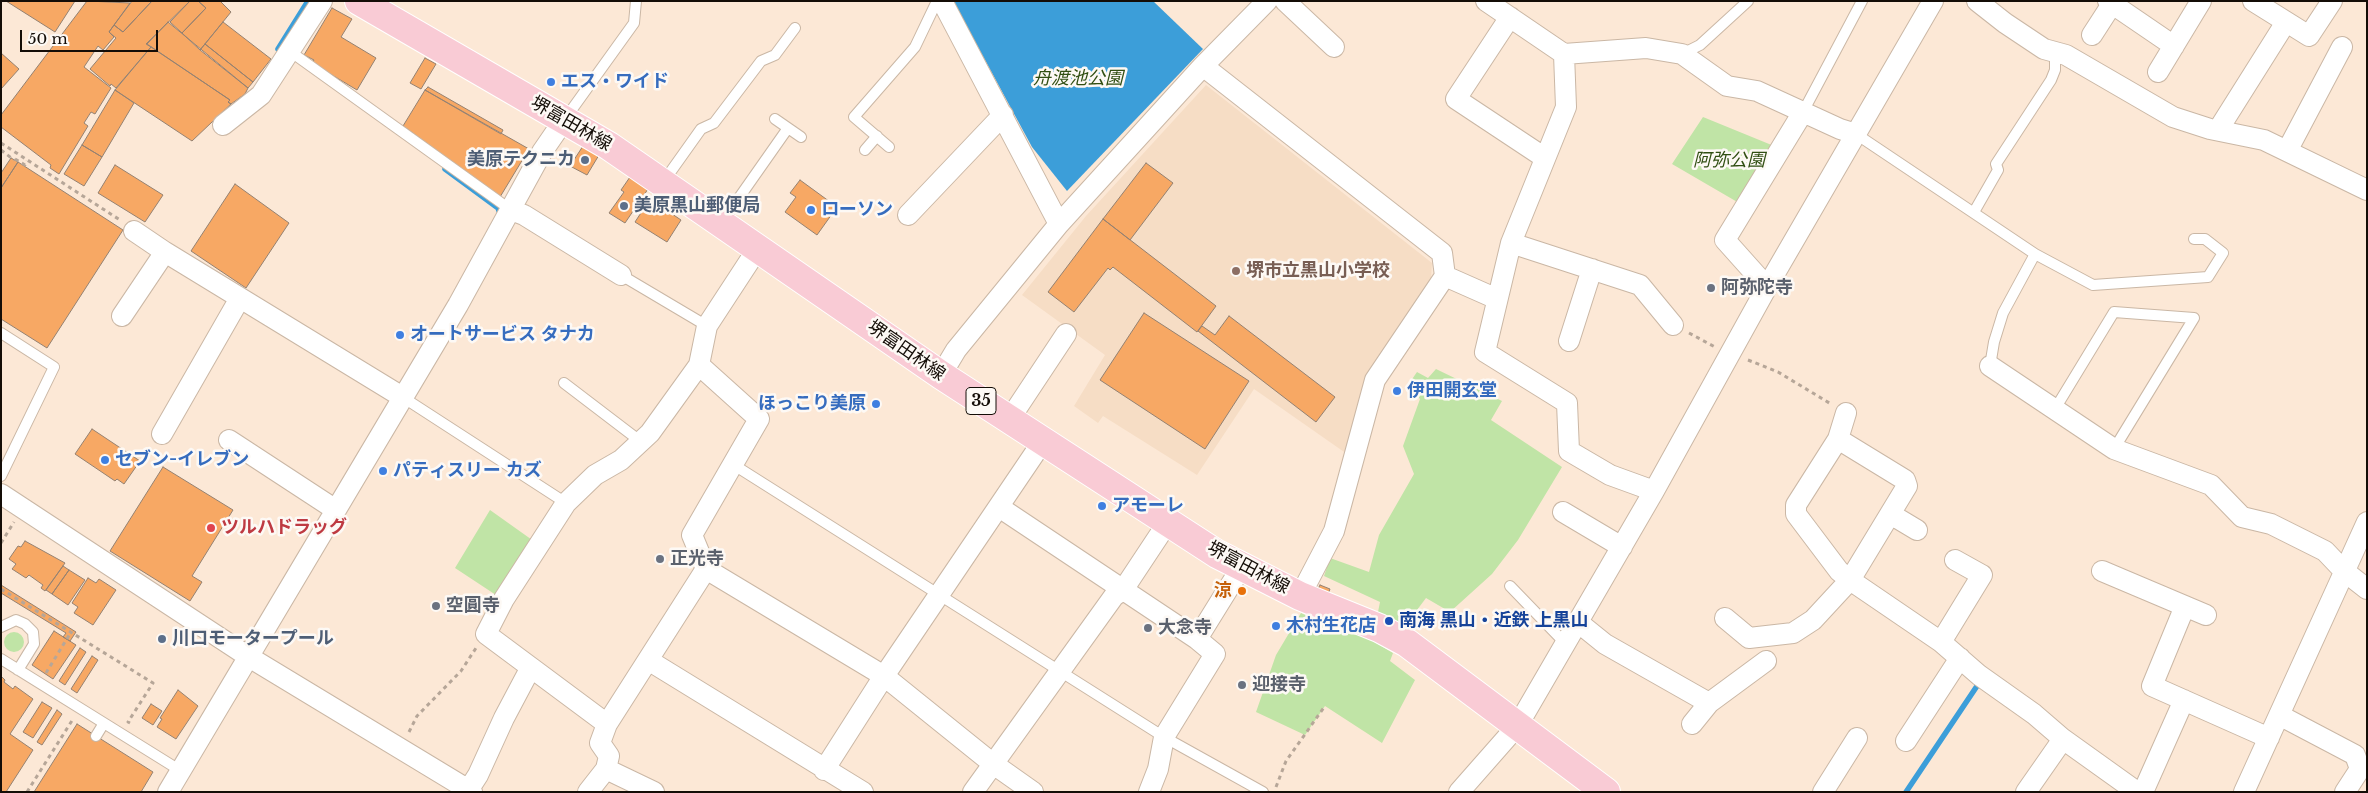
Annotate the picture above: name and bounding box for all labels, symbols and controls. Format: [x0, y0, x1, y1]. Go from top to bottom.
scale bar [22, 20, 160, 52]
text: 50 m [28, 29, 68, 48]
park label: 舟渡池公園 [1033, 68, 1123, 90]
place label: エス・ワイド [561, 71, 669, 93]
marker: エス・ワイド [545, 76, 557, 88]
street label: 堺富田林線 [527, 92, 615, 156]
place label: 美原テクニカ [467, 149, 575, 171]
park label: 阿弥公園 [1693, 150, 1765, 172]
marker: 美原テクニカ [579, 154, 591, 166]
place label: 美原黒山郵便局 [634, 195, 760, 217]
place label: ローソン [821, 199, 893, 221]
marker: 美原黒山郵便局 [618, 200, 630, 212]
marker: ローソン [805, 204, 817, 216]
place label: 堺市立黒山小学校 [1246, 260, 1390, 282]
marker: 堺市立黒山小学校 [1230, 265, 1242, 277]
place label: 阿弥陀寺 [1721, 277, 1793, 299]
marker: 阿弥陀寺 [1705, 282, 1717, 294]
street label: 堺富田林線 [863, 316, 949, 386]
place label: オートサービス タナカ [410, 324, 595, 346]
marker: オートサービス タナカ [394, 329, 406, 341]
place label: 伊田開玄堂 [1407, 380, 1497, 402]
marker: 伊田開玄堂 [1391, 385, 1403, 397]
road number: 35 [966, 388, 996, 414]
place label: ほっこり美原 [758, 393, 866, 415]
marker: ほっこり美原 [870, 398, 882, 410]
place label: セブン-イレブン [115, 449, 249, 471]
marker: セブン-イレブン [99, 454, 111, 466]
place label: パティスリー カズ [393, 460, 542, 482]
marker: パティスリー カズ [377, 465, 389, 477]
place label: アモーレ [1112, 495, 1184, 517]
marker: アモーレ [1096, 500, 1108, 512]
place label: ツルハドラッグ [221, 517, 347, 539]
marker: ツルハドラッグ [205, 522, 217, 534]
street label: 堺富田林線 [1203, 537, 1293, 599]
place label: 正光寺 [670, 548, 724, 570]
marker: 正光寺 [654, 553, 666, 565]
place label: 涼 [1214, 580, 1232, 602]
marker: 涼 [1236, 585, 1248, 597]
place label: 空圓寺 [446, 595, 500, 617]
marker: 空圓寺 [430, 600, 442, 612]
place label: 南海 黒山・近鉄 上黒山 [1399, 610, 1589, 632]
place label: 木村生花店 [1286, 615, 1376, 637]
marker: 南海 黒山・近鉄 上黒山 [1383, 615, 1395, 627]
place label: 大念寺 [1158, 617, 1212, 639]
marker: 木村生花店 [1270, 620, 1282, 632]
marker: 大念寺 [1142, 622, 1154, 634]
place label: 川口モータープール [172, 628, 334, 650]
marker: 川口モータープール [156, 633, 168, 645]
place label: 迎接寺 [1252, 674, 1306, 696]
marker: 迎接寺 [1236, 679, 1248, 691]

